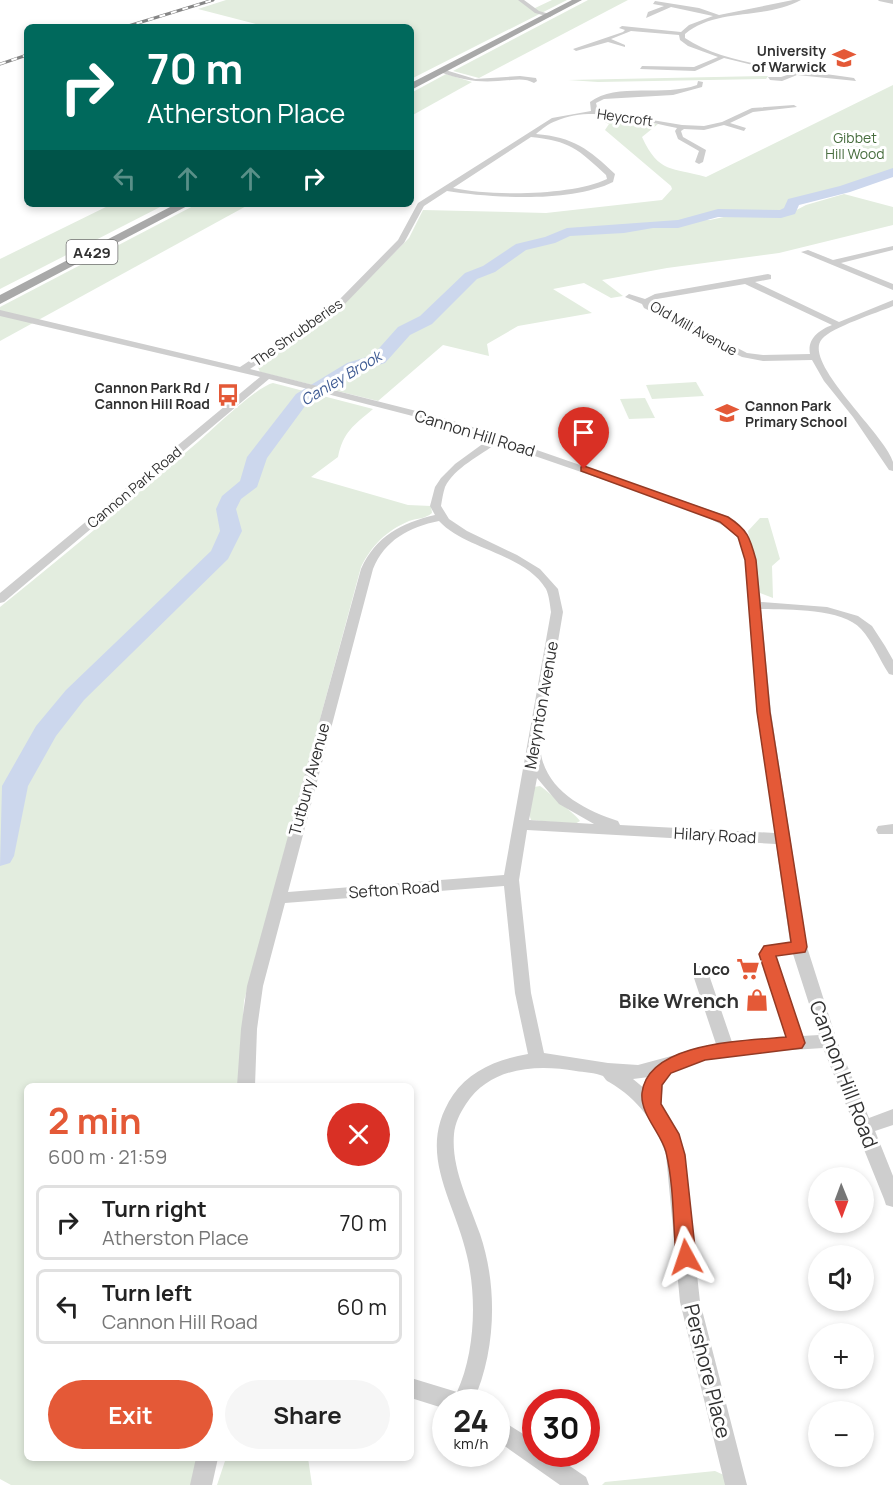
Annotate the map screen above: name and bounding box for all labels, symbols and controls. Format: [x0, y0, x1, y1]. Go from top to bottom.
text: 70 m [147, 39, 243, 97]
place label: University of Warwick [752, 41, 826, 76]
school or university icon: University of Warwick [831, 45, 857, 71]
icon: right [48, 48, 126, 126]
text: Atherston Place [147, 94, 345, 131]
street label: Heycroft [596, 104, 655, 130]
park label: Gibbet Hill Wood [825, 128, 885, 163]
icon: left [108, 162, 141, 195]
icon: ahead [171, 162, 204, 195]
icon: ahead [234, 162, 267, 195]
icon: right [297, 162, 330, 195]
road number: A429 [66, 240, 118, 264]
street label: The Shrubberies [248, 294, 346, 370]
street label: Old Mill Avenue [647, 296, 741, 360]
water label: Canley Brook [297, 344, 387, 410]
place label: Cannon Park Rd / Cannon Hill Road [95, 378, 210, 413]
bus stop icon: Cannon Park Rd / Cannon Hill Road [215, 382, 241, 408]
place label: Cannon Park Primary School [745, 396, 847, 431]
school or university icon: Cannon Park Primary School [714, 400, 740, 426]
street label: Cannon Hill Road [412, 404, 538, 462]
pin [558, 407, 609, 469]
icon: arrive [567, 416, 600, 449]
street label: Cannon Park Road [83, 442, 185, 532]
street label: Merynton Avenue [519, 639, 563, 771]
street label: Tutbury Avenue [283, 720, 335, 838]
street label: Hilary Road [673, 822, 757, 848]
street label: Sefton Road [348, 875, 440, 903]
supermarket icon: Loco [735, 956, 761, 982]
place label: Loco [693, 958, 730, 980]
place label: Bike Wrench [619, 987, 739, 1014]
shop icon: Bike Wrench [744, 987, 770, 1013]
street label: Cannon Hill Road [803, 996, 885, 1152]
text: 2 min [48, 1096, 142, 1145]
button: close [327, 1103, 390, 1166]
text: 600 m · 21:59 [48, 1143, 167, 1170]
north arrow [808, 1167, 874, 1233]
map controls [808, 1167, 874, 1467]
text: Turn right [102, 1194, 207, 1224]
icon: right [51, 1206, 84, 1239]
text: 70 m [339, 1208, 387, 1238]
text: Atherston Place [102, 1224, 249, 1251]
position arrow [654, 1225, 718, 1289]
button: sound [808, 1245, 874, 1311]
text: Turn left [102, 1278, 192, 1308]
icon: left [51, 1290, 84, 1323]
text: 60 m [337, 1292, 387, 1322]
street label: Pershore Place [678, 1301, 738, 1441]
text: Cannon Hill Road [102, 1308, 258, 1335]
button: + [808, 1323, 874, 1389]
button: Exit [48, 1380, 213, 1449]
button: Share [225, 1380, 390, 1449]
speed limit sign: 30 [522, 1389, 600, 1467]
text: 24 [453, 1400, 489, 1441]
button: − [808, 1401, 874, 1467]
text: km/h [454, 1433, 488, 1454]

